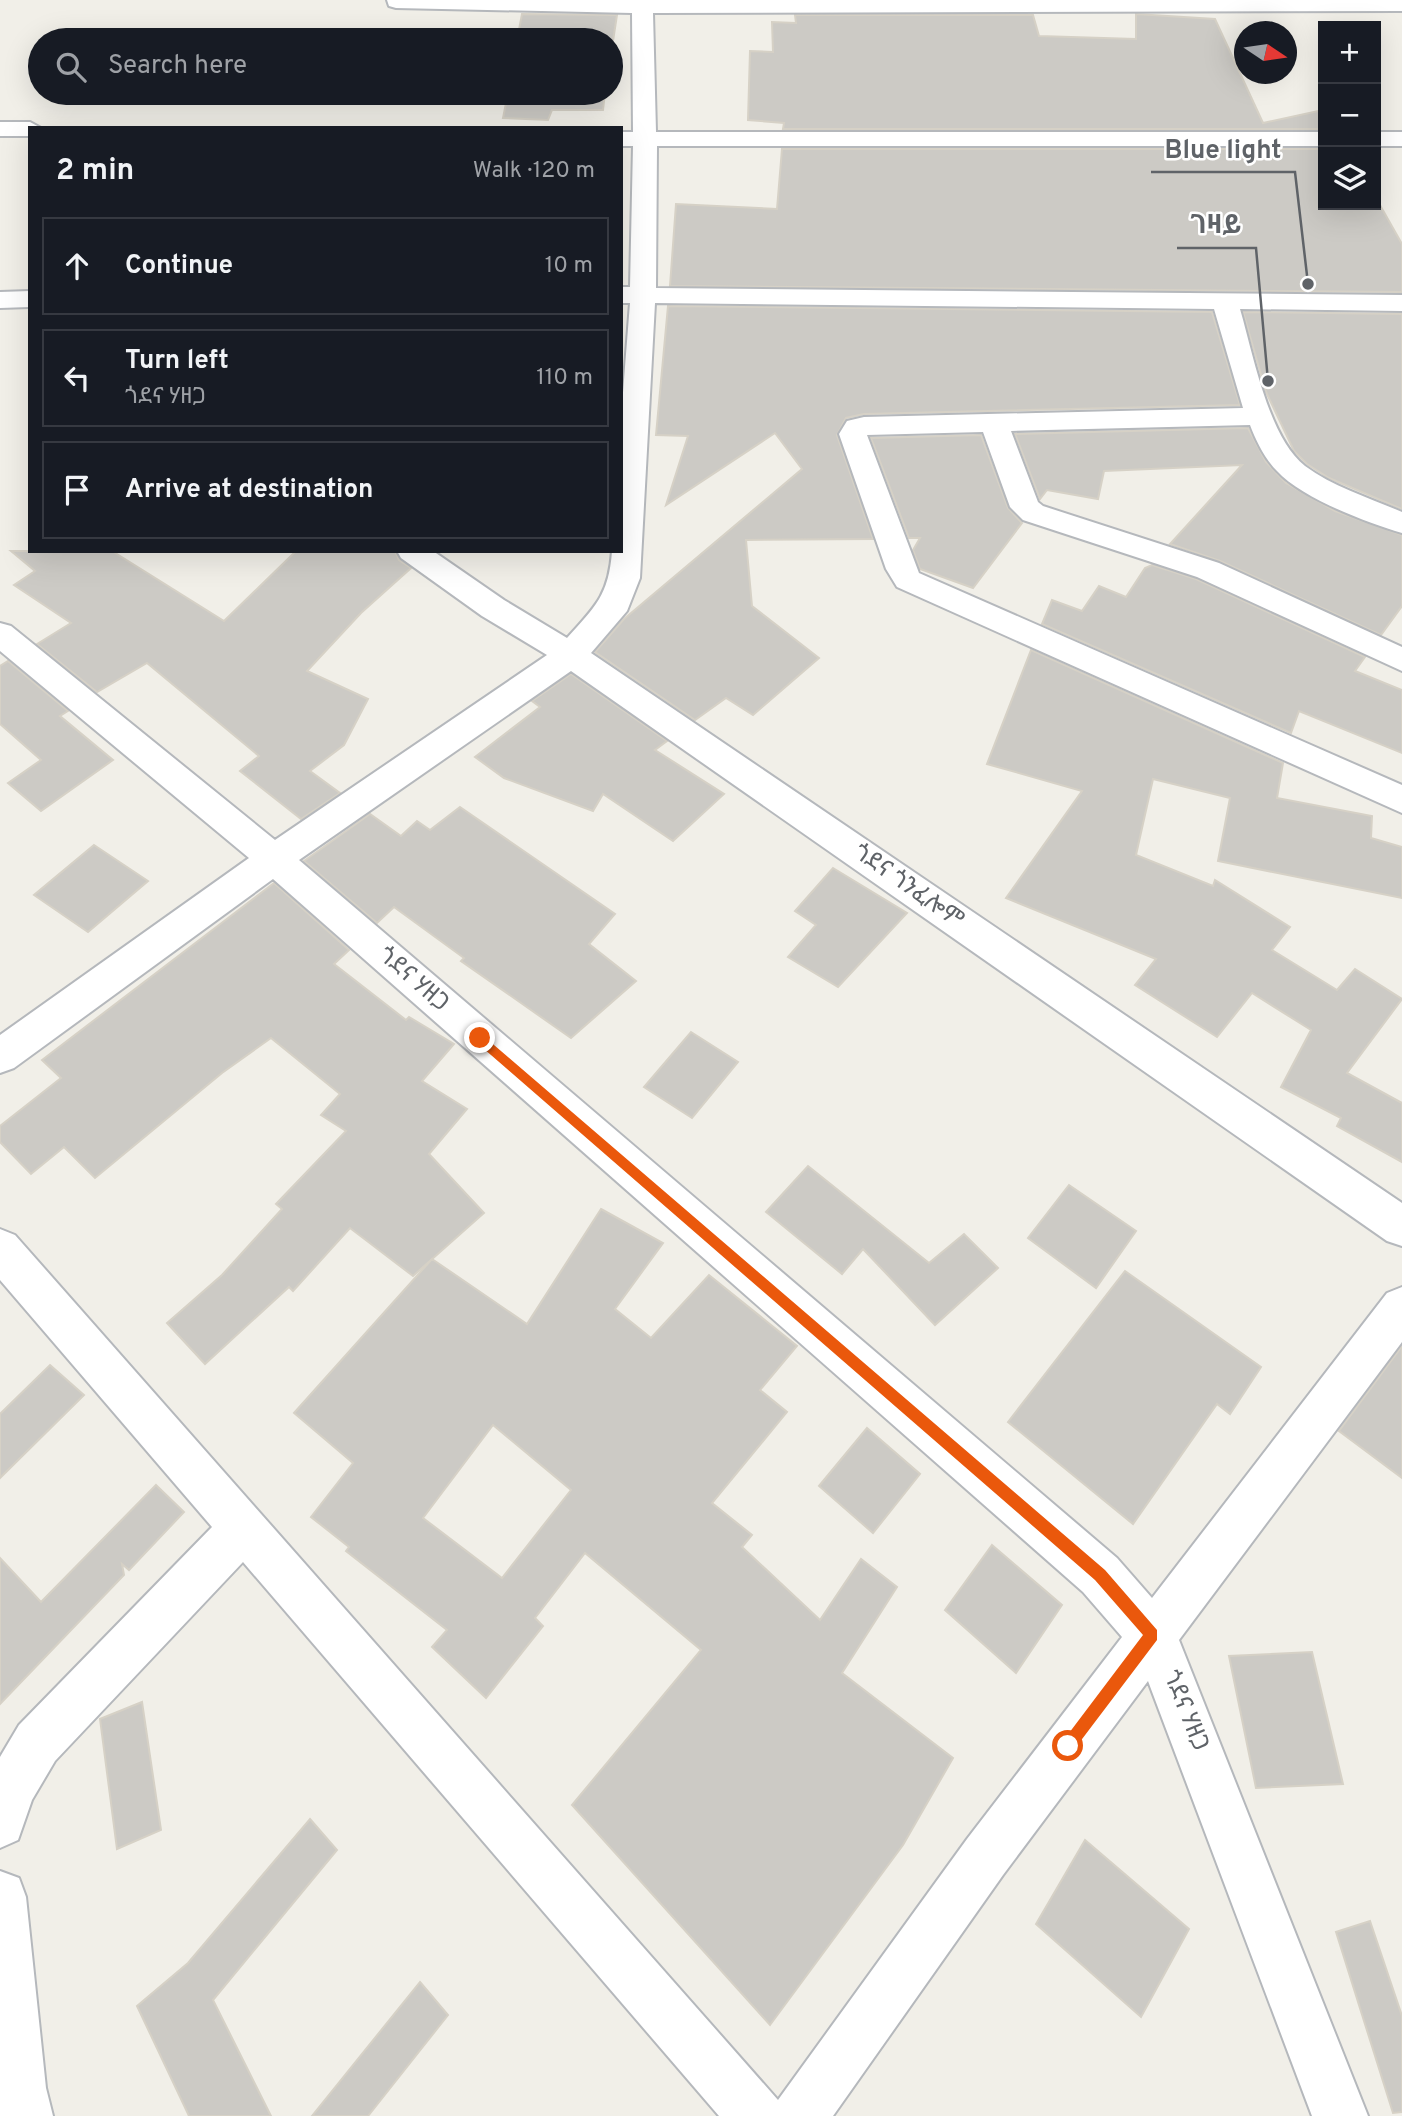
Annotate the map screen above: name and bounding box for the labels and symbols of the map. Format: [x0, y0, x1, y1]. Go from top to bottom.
north arrow [1234, 21, 1297, 84]
callout: Blue light [1151, 125, 1295, 172]
text: Blue light [1165, 135, 1281, 168]
callout: ገዛይ [1177, 201, 1256, 248]
text: ገዛይ [1190, 210, 1242, 243]
street label: ጎደና ጎንፈሎም [847, 838, 969, 936]
street label: ጎደና ሃዘጋ [371, 941, 455, 1019]
route end [464, 1022, 495, 1053]
street label: ጎደና ሃዘጋ [1155, 1666, 1215, 1756]
route start [1052, 1730, 1083, 1761]

